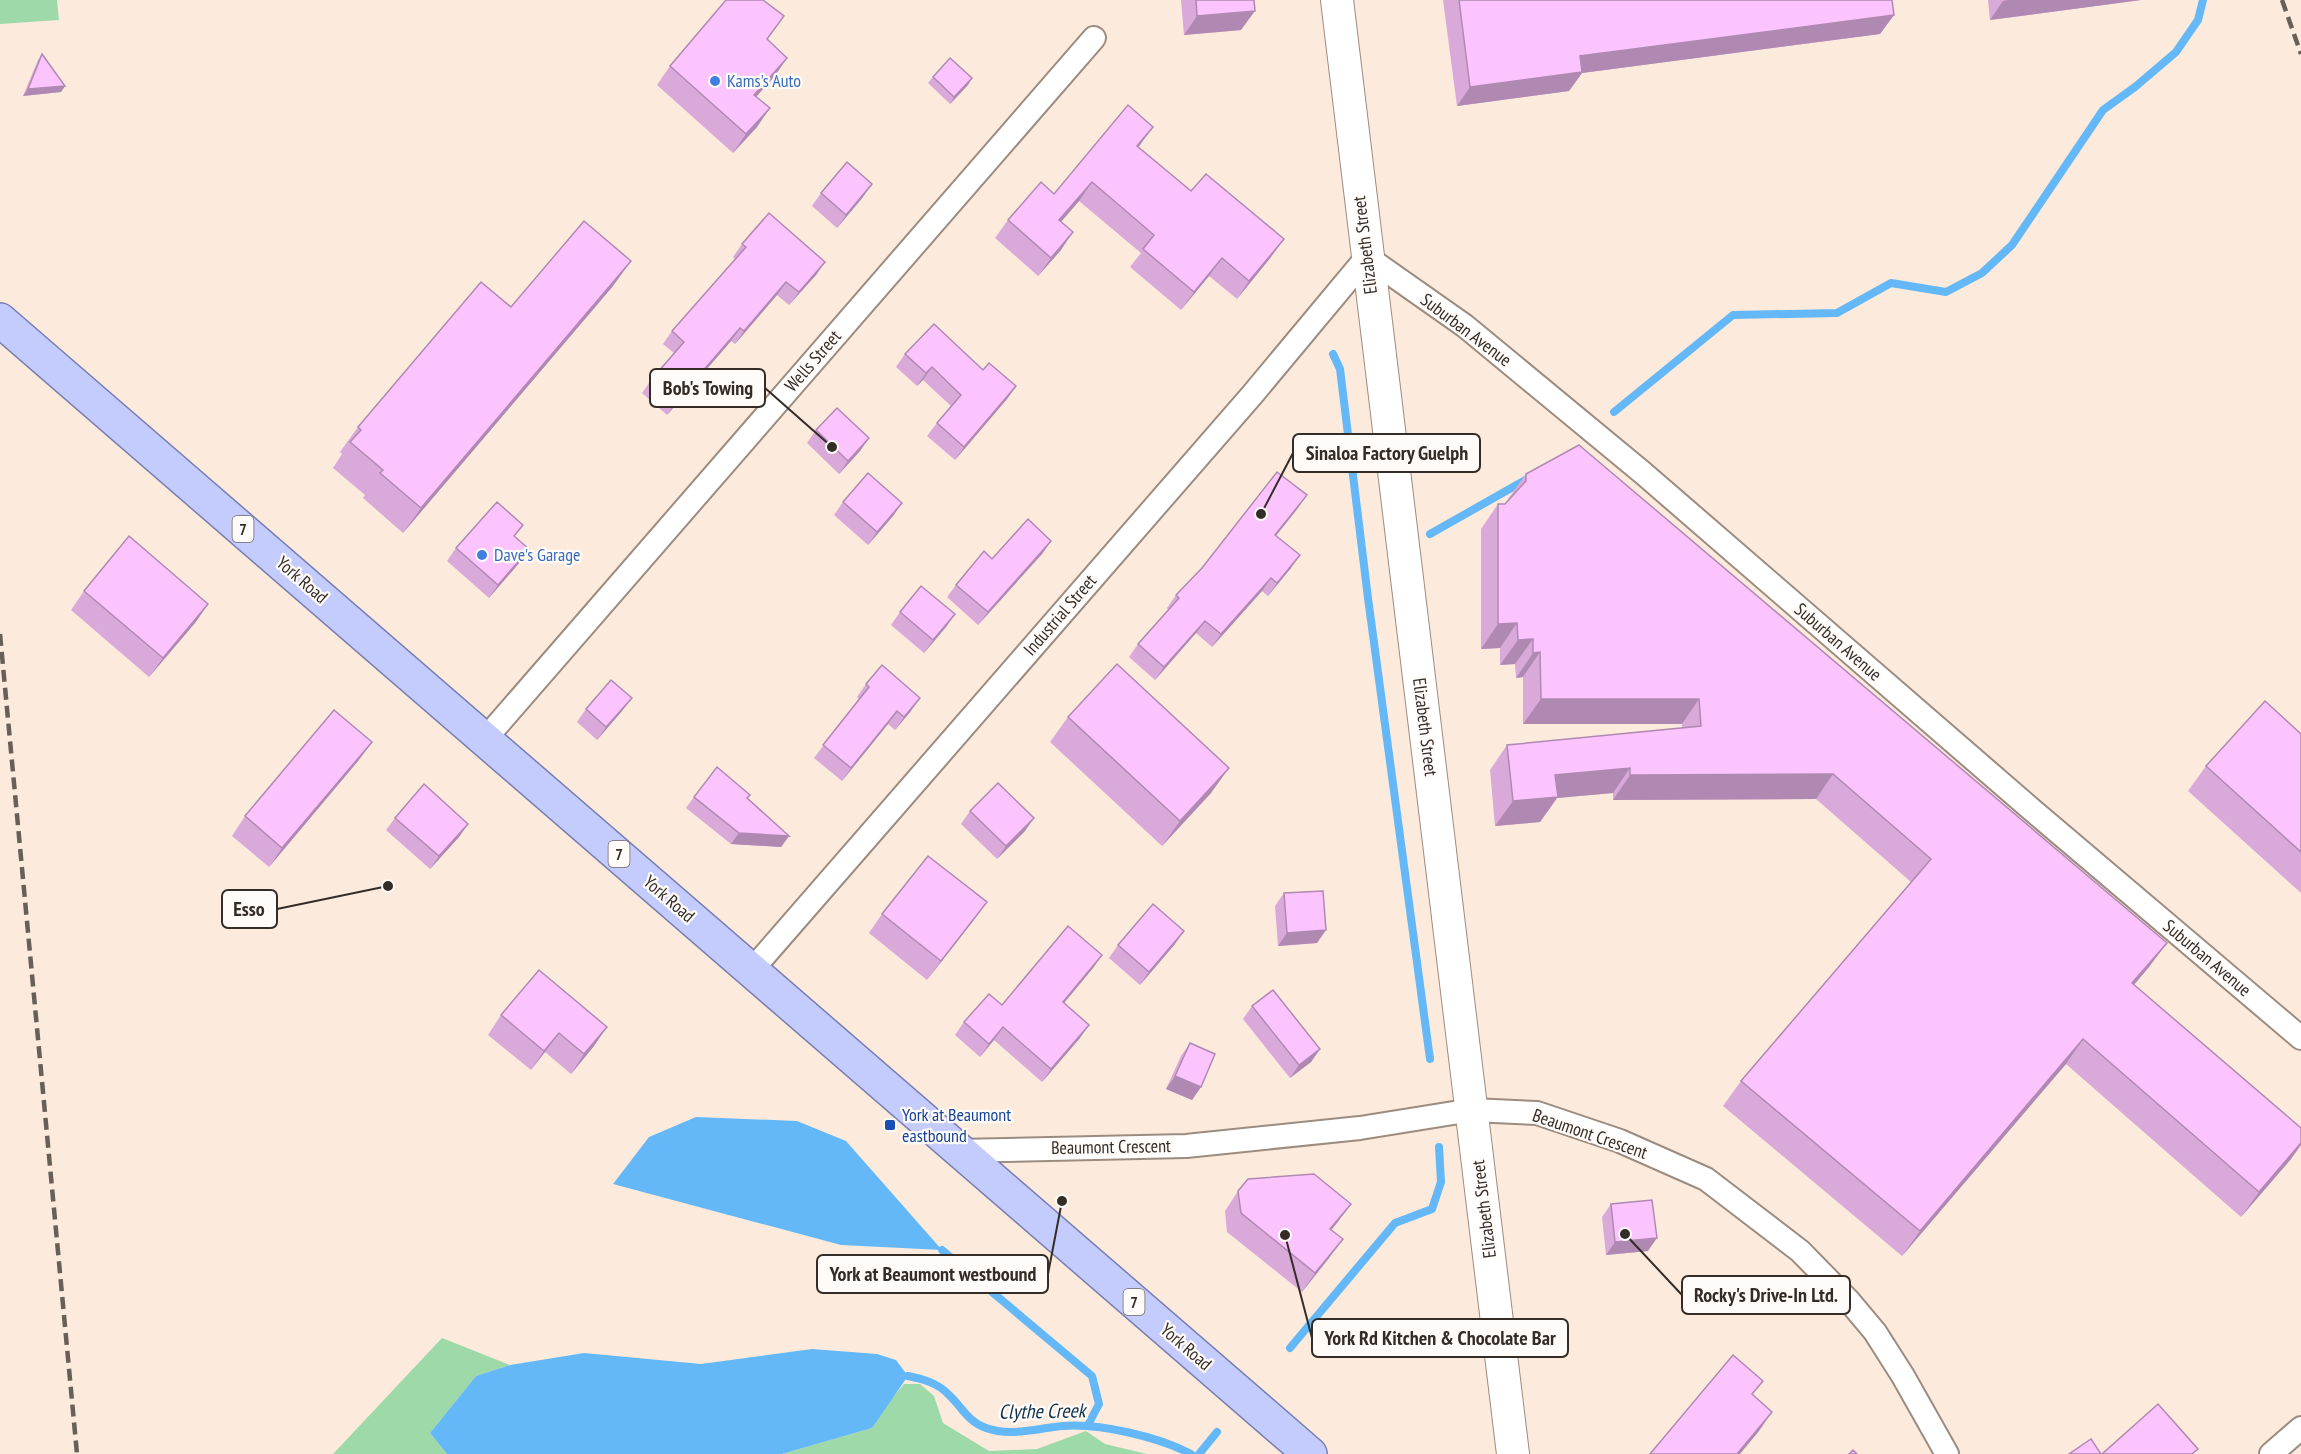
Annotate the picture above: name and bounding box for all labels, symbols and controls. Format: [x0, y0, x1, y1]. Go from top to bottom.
place label: Kams's Auto [727, 69, 801, 92]
marker: Kams's Auto [708, 74, 722, 88]
street label: Elizabeth Street [1347, 195, 1382, 295]
street label: Suburban Avenue [1416, 288, 1516, 371]
street label: Wells Street [780, 325, 846, 396]
callout: Bob's Towing [650, 369, 765, 407]
text: Bob's Towing [663, 375, 753, 401]
callout: Sinaloa Factory Guelph [1293, 434, 1480, 472]
text: Sinaloa Factory Guelph [1306, 440, 1468, 466]
road number: 7 [232, 516, 254, 542]
place label: Dave's Garage [494, 543, 580, 566]
marker: Dave's Garage [475, 548, 489, 562]
street label: York Road [272, 551, 333, 608]
street label: Industrial Street [1018, 569, 1101, 660]
street label: Suburban Avenue [1790, 598, 1887, 686]
street label: Elizabeth Street [1408, 677, 1443, 777]
road number: 7 [608, 841, 630, 867]
street label: York Road [639, 870, 700, 927]
callout: Esso [222, 890, 277, 928]
text: Esso [233, 896, 265, 922]
street label: Suburban Avenue [2159, 914, 2256, 1001]
place label: York at Beaumont eastbound [902, 1103, 1011, 1147]
street label: Beaumont Crescent [1530, 1103, 1651, 1164]
marker: York at Beaumont eastbound [883, 1118, 897, 1132]
street label: Beaumont Crescent [1051, 1134, 1171, 1159]
street label: Elizabeth Street [1466, 1159, 1501, 1259]
callout: York at Beaumont westbound [817, 1255, 1048, 1293]
text: York at Beaumont westbound [829, 1261, 1037, 1287]
callout: Rocky's Drive-In Ltd. [1682, 1276, 1850, 1314]
text: Rocky's Drive-In Ltd. [1694, 1282, 1838, 1308]
road number: 7 [1124, 1289, 1144, 1315]
street label: York Road [1156, 1318, 1217, 1375]
callout: York Rd Kitchen & Chocolate Bar [1312, 1319, 1568, 1357]
text: York Rd Kitchen & Chocolate Bar [1323, 1325, 1556, 1351]
water label: Clythe Creek [998, 1397, 1088, 1425]

